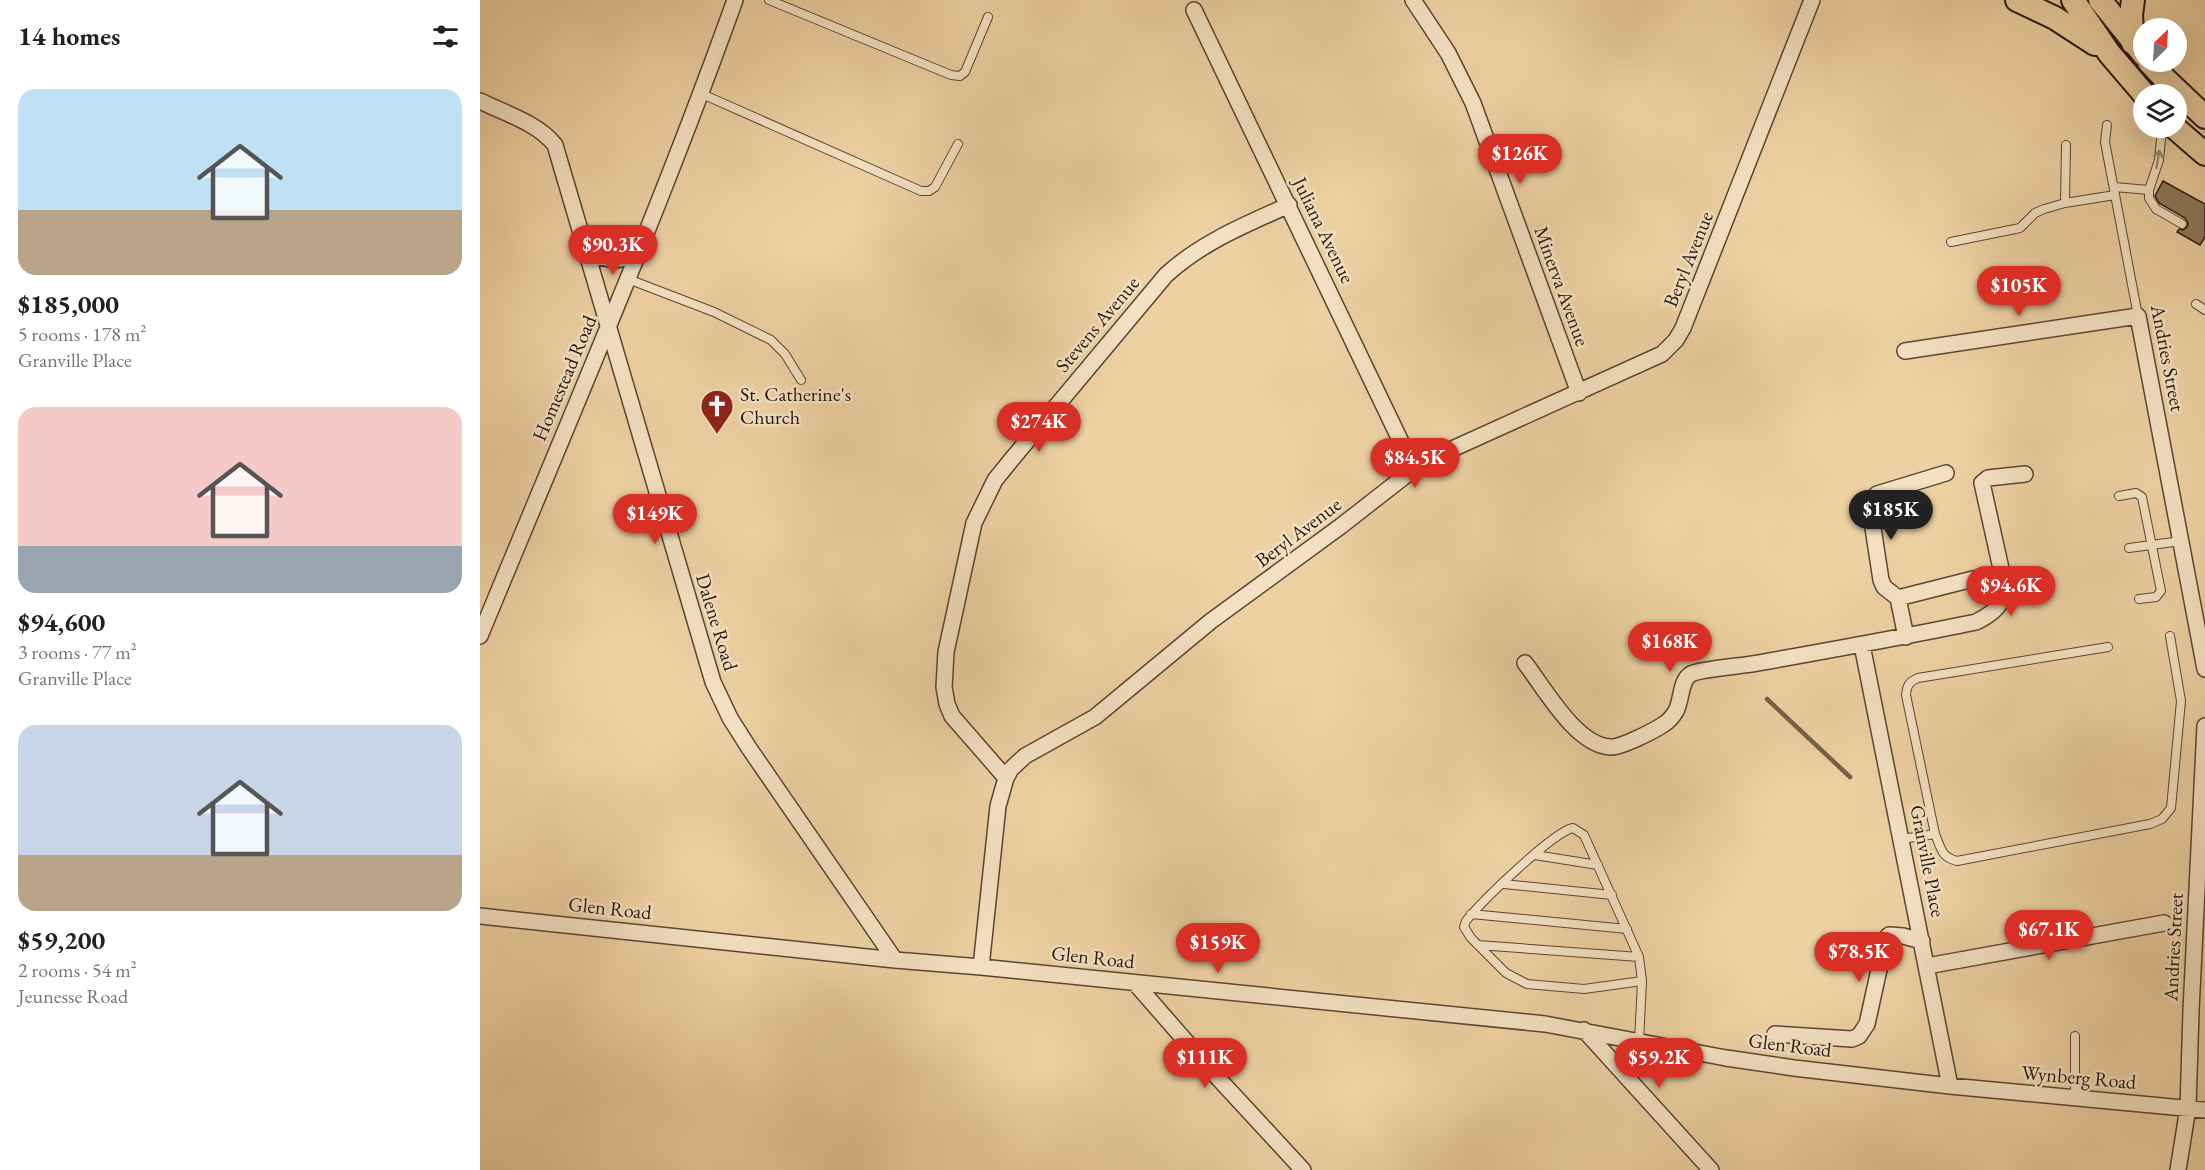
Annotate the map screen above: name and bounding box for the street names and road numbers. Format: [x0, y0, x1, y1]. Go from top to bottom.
street label: Juliana Avenue [1286, 171, 1361, 288]
street label: Beryl Avenue [1657, 207, 1719, 311]
street label: Minerva Avenue [1528, 222, 1596, 350]
street label: Stevens Avenue [1049, 270, 1145, 378]
street label: Andries Street [2145, 301, 2191, 414]
street label: Homestead Road [526, 310, 602, 445]
street label: Beryl Avenue [1250, 491, 1346, 573]
street label: Dalene Road [690, 570, 744, 674]
street label: Granville Place [1904, 803, 1952, 919]
street label: Glen Road [567, 891, 654, 925]
street label: Andries Street [2157, 892, 2189, 1003]
street label: Glen Road [1050, 940, 1137, 974]
street label: Glen Road [1747, 1027, 1834, 1063]
street label: Wynberg Road [2021, 1059, 2138, 1095]

